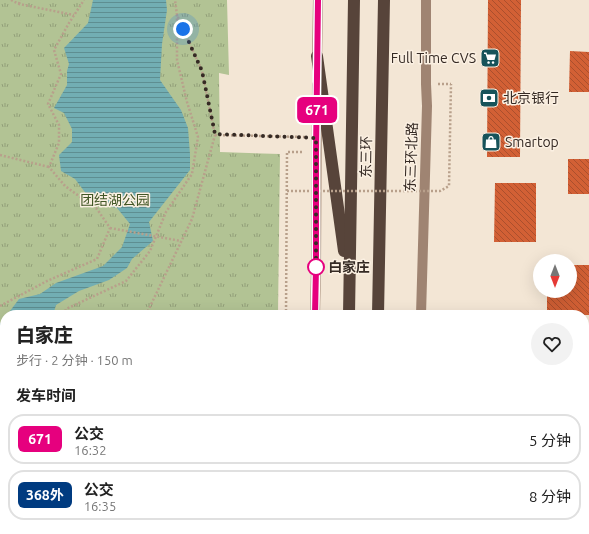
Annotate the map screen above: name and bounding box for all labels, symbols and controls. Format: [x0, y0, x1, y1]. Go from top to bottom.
your location [173, 19, 193, 39]
supermarket icon: Full Time CVS [479, 47, 501, 69]
place label: Full Time CVS [391, 50, 476, 66]
bank icon: 北京银行 [478, 87, 500, 109]
place label: 北京银行 [503, 90, 559, 106]
line badge: 671 [294, 97, 340, 123]
text: 671 [305, 102, 329, 118]
street label: 东三环北路 [402, 122, 420, 192]
shop icon: Smartop [480, 131, 502, 153]
place label: Smartop [505, 134, 559, 150]
street label: 东三环 [358, 136, 374, 178]
park label: 团结湖公园 [80, 192, 150, 208]
north arrow [533, 254, 577, 298]
map controls [533, 254, 577, 298]
marker: 白家庄 [307, 258, 325, 276]
place label: 白家庄 [328, 259, 370, 275]
button: heart [531, 323, 573, 365]
text: 白家庄 [16, 324, 73, 346]
text: 步行 · 2 分钟 · 150 m [16, 353, 133, 367]
text: 发车时间 [16, 387, 76, 404]
text: 公交 [74, 425, 104, 442]
text: 671 [28, 431, 52, 447]
text: 5 分钟 [529, 432, 571, 449]
text: 16:32 [74, 443, 107, 457]
text: 公交 [84, 481, 114, 498]
text: 368外 [26, 487, 64, 503]
text: 8 分钟 [529, 488, 571, 505]
text: 16:35 [84, 499, 116, 513]

